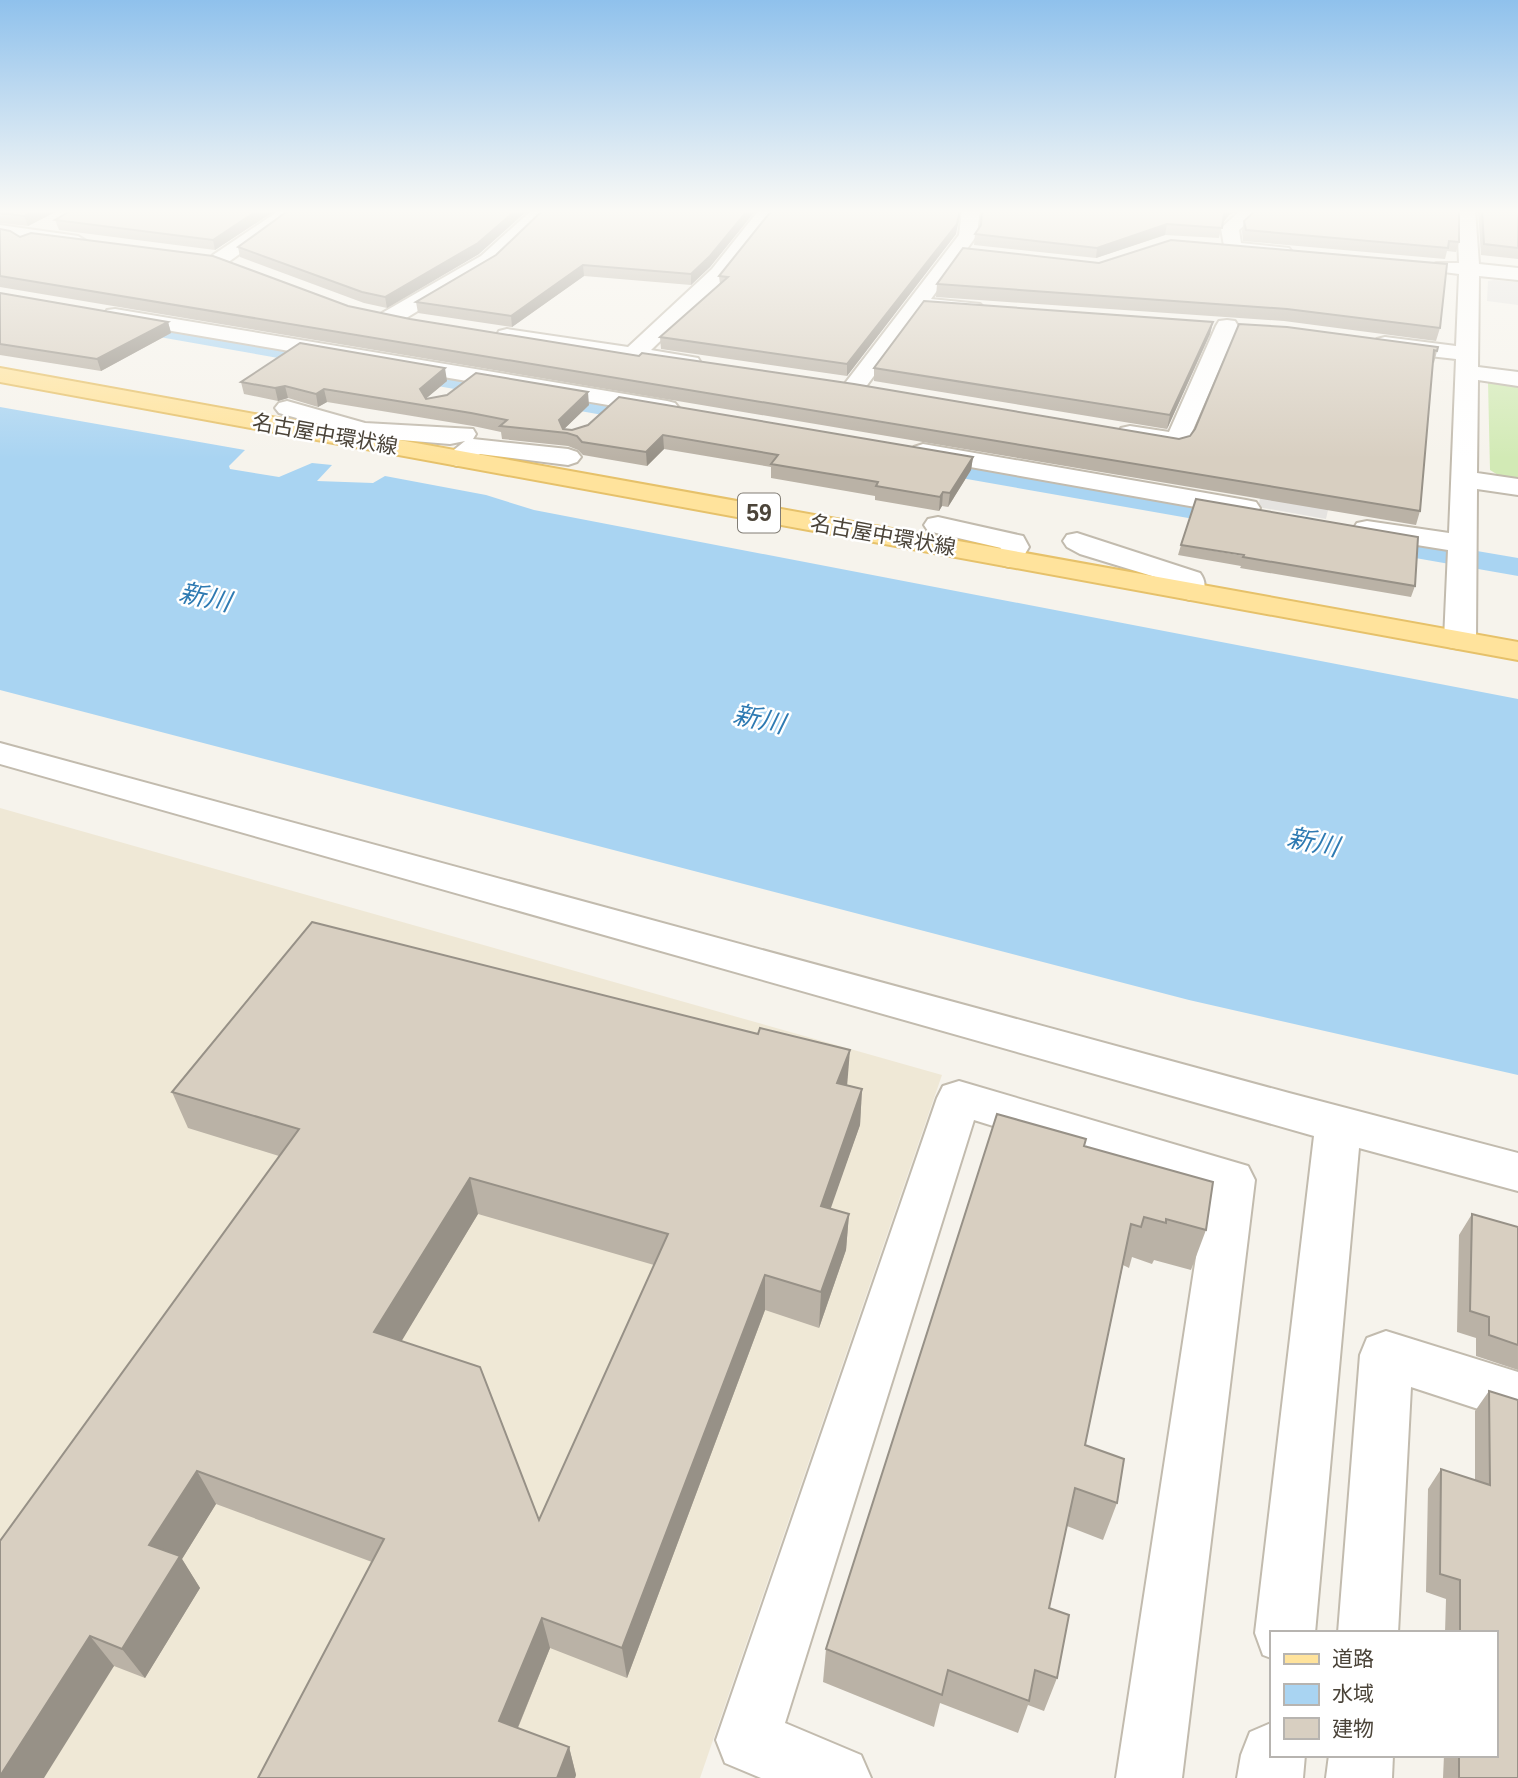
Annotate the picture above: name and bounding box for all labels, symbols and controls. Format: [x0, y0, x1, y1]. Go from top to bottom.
street label: 名古屋中環状線 [251, 410, 399, 458]
road number: 59 [738, 494, 780, 533]
street label: 名古屋中環状線 [809, 511, 957, 559]
water label: 新川 [176, 577, 236, 618]
water label: 新川 [730, 699, 790, 740]
water label: 新川 [1284, 822, 1344, 863]
legend [1270, 1631, 1497, 1757]
text: 道路 [1332, 1647, 1374, 1670]
text: 水域 [1332, 1682, 1374, 1705]
text: 建物 [1332, 1717, 1374, 1740]

